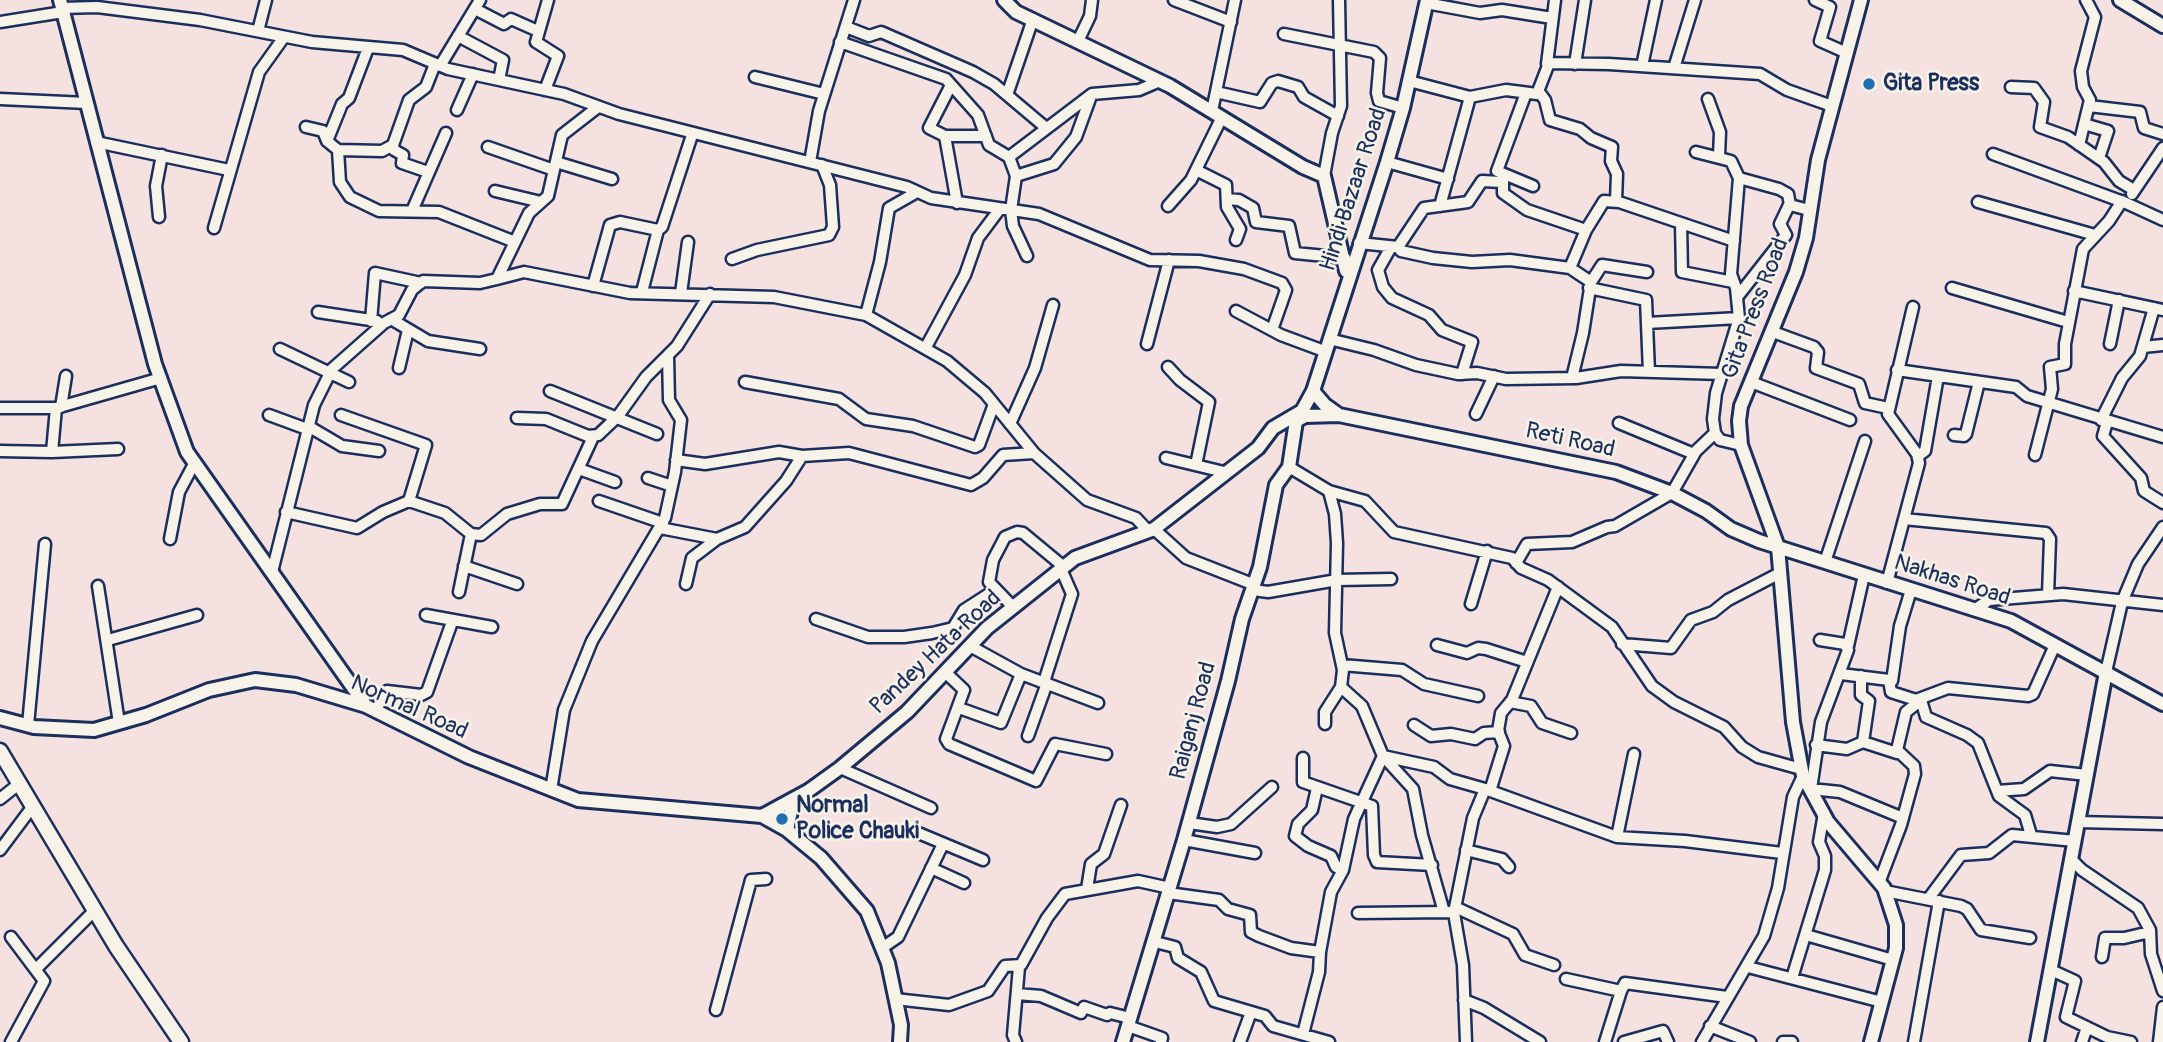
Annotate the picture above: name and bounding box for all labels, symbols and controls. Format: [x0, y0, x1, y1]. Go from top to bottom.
place label: Gita Press [1883, 70, 1979, 98]
marker: Gita Press [1861, 76, 1877, 92]
street label: Hindi Bazaar Road [1315, 105, 1393, 275]
street label: Gita Press Road [1716, 235, 1796, 383]
street label: Reti Road [1523, 417, 1617, 465]
street label: Nakhas Road [1891, 549, 2013, 613]
street label: Pandey Hata Road [865, 585, 1007, 721]
street label: Raiganj Road [1165, 659, 1223, 783]
street label: Normal Road [346, 670, 472, 746]
place label: Normal Police Chauki [796, 792, 919, 846]
marker: Normal Police Chauki [774, 811, 790, 827]

